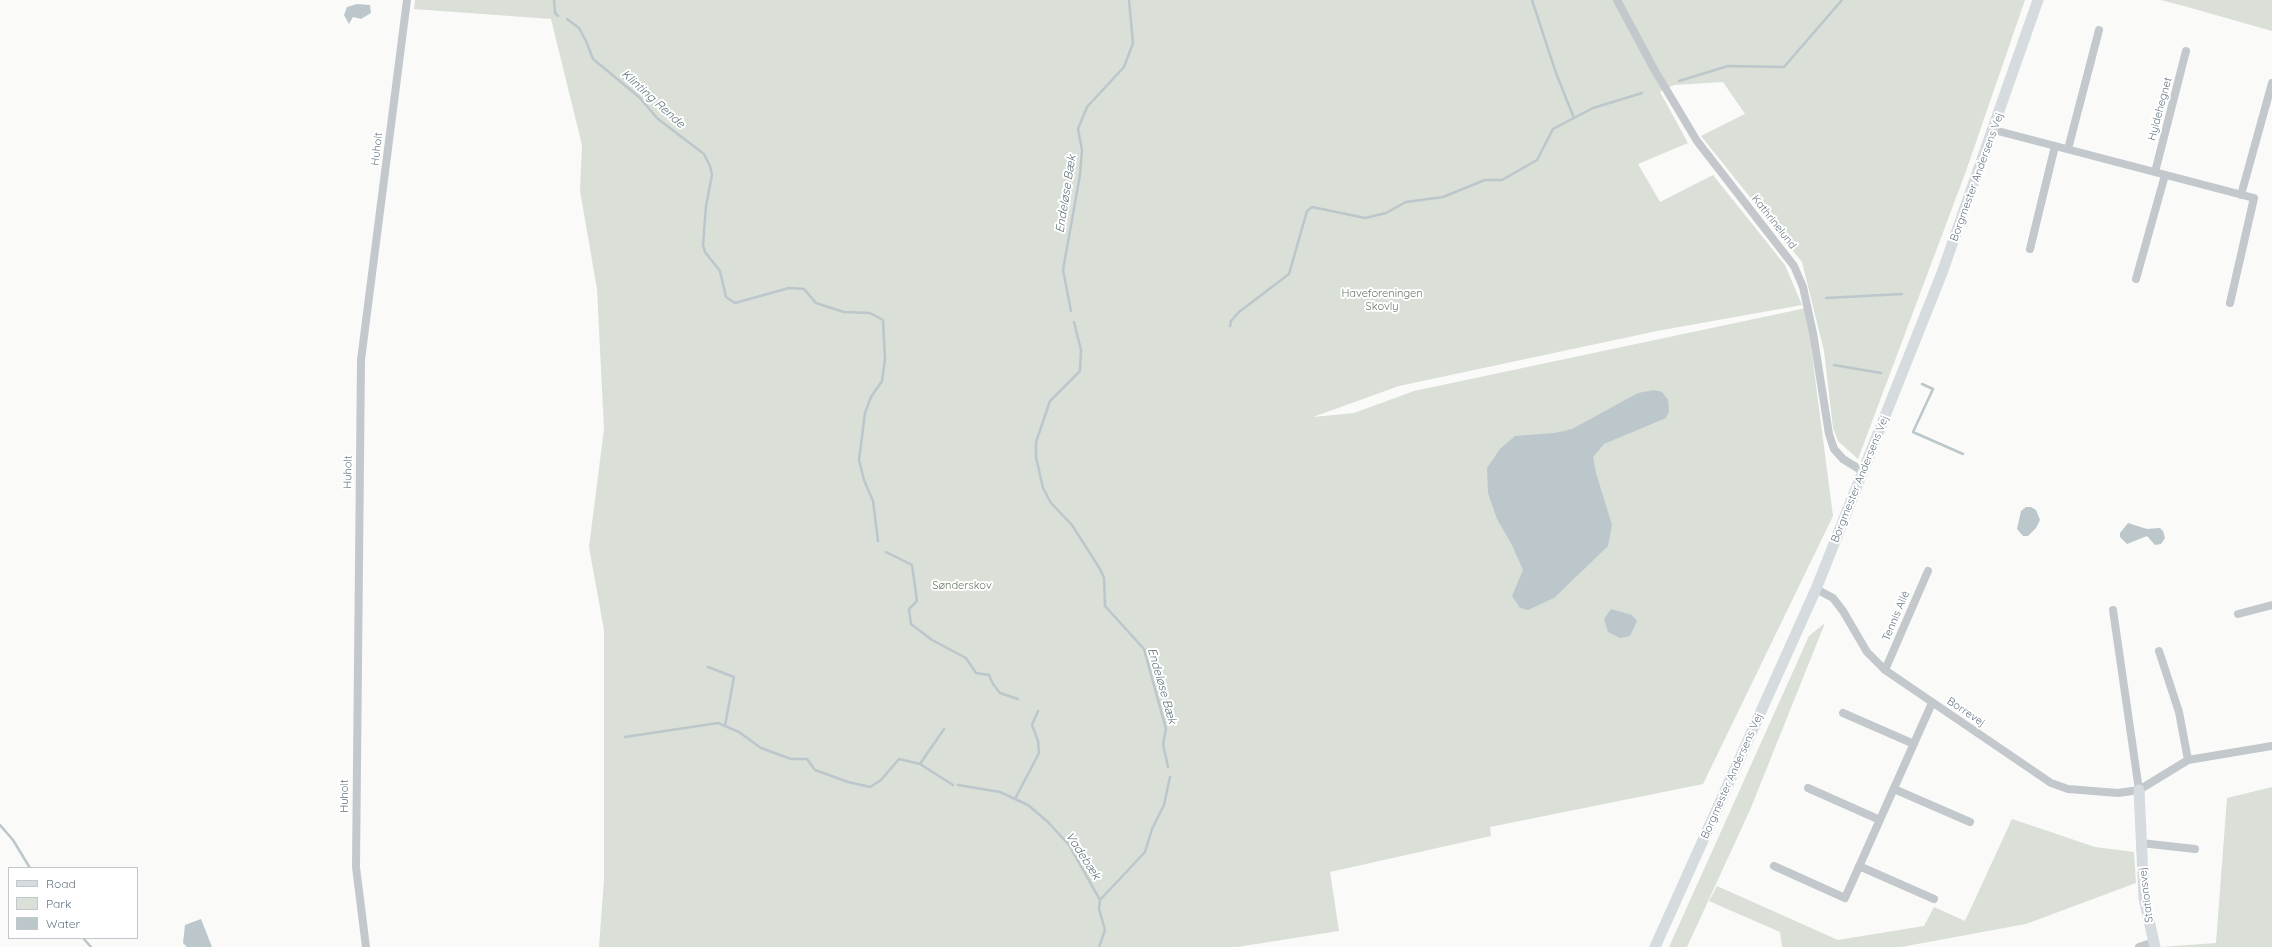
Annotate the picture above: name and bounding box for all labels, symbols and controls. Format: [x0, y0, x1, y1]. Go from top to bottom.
water label: Klinting Rende [618, 67, 688, 131]
street label: Hyldehegnet [2145, 76, 2175, 142]
street label: Borgmester Andersens Vej [1948, 111, 2006, 243]
street label: Huholt [368, 132, 386, 166]
water label: Endeløse Bæk [1053, 154, 1079, 234]
street label: Kathrinelund [1749, 192, 1799, 252]
park label: Haveforeningen Skovly [1341, 287, 1423, 313]
street label: Borgmester Andersens Vej [1828, 413, 1892, 545]
street label: Huholt [341, 455, 355, 489]
park label: Sønderskov [932, 579, 992, 593]
street label: Tennis Allé [1880, 589, 1912, 643]
water label: Endeløse Bæk [1144, 646, 1180, 726]
street label: Borrevej [1944, 694, 1988, 730]
street label: Borgmester Andersens Vej [1698, 711, 1766, 841]
street label: Huholt [338, 779, 352, 813]
water label: Vadebæk [1062, 830, 1104, 882]
legend [8, 867, 138, 939]
street label: Stationsvej [2136, 867, 2156, 923]
text: Road [46, 876, 76, 891]
text: Park [46, 896, 71, 911]
text: Water [46, 916, 80, 931]

